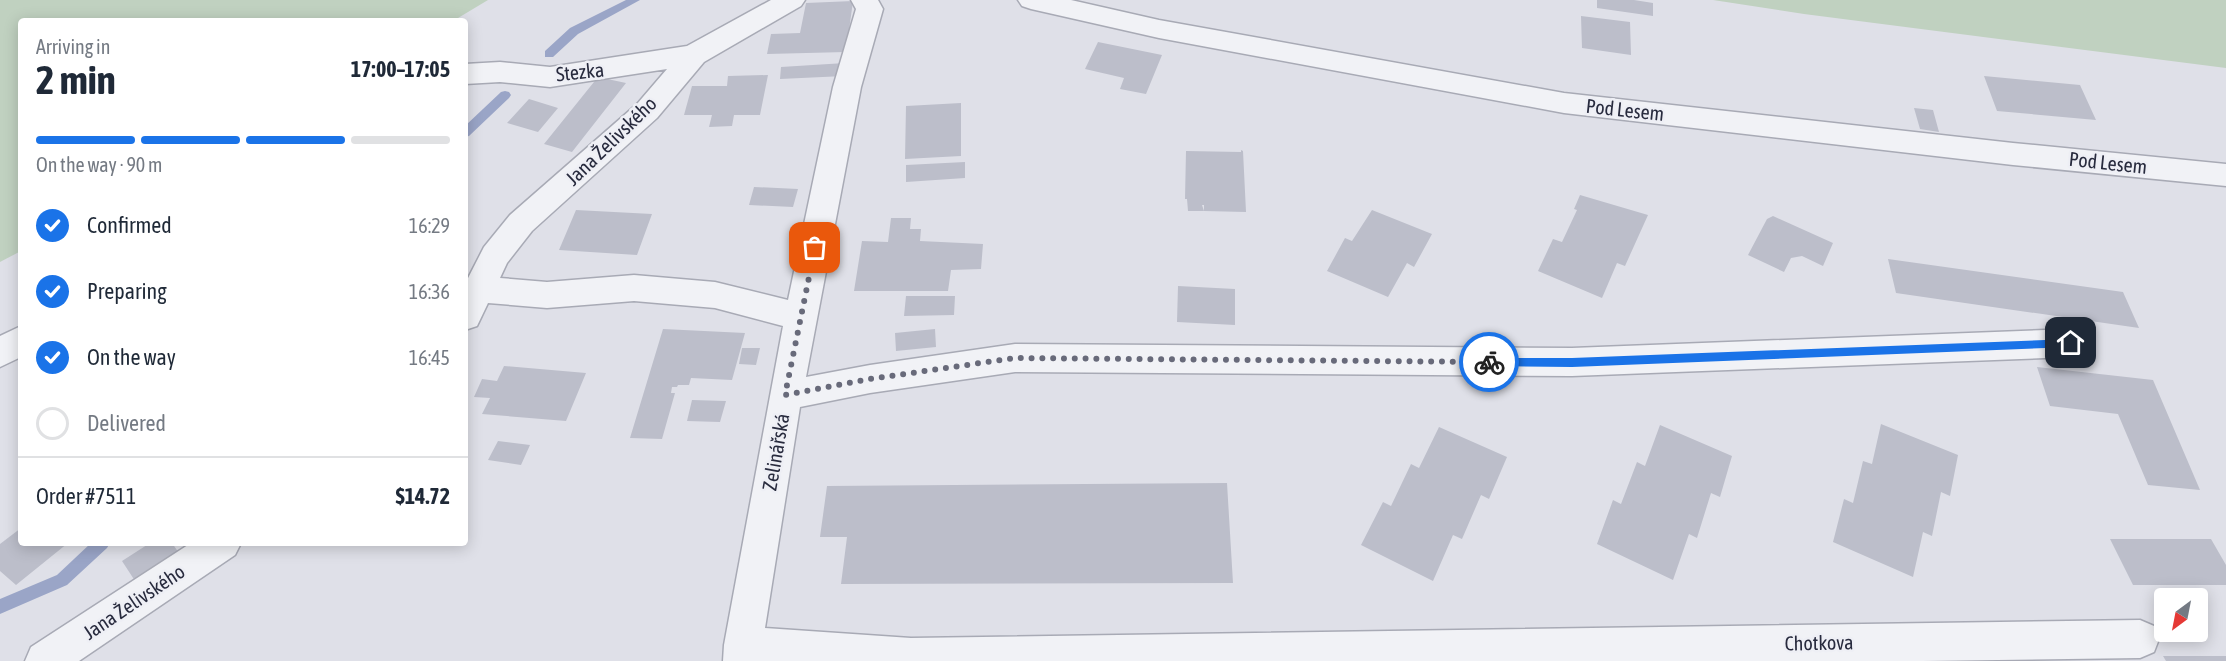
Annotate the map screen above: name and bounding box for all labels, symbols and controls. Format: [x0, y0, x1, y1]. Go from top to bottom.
text: Arriving in [36, 35, 110, 58]
text: 17:00–17:05 [351, 56, 450, 82]
text: 2 min [36, 58, 116, 102]
street label: Stezka [555, 58, 605, 85]
street label: Jana Želivského [560, 92, 661, 190]
street label: Pod Lesem [1585, 94, 1665, 125]
street label: Pod Lesem [2068, 147, 2148, 178]
text: On the way · 90 m [36, 153, 162, 176]
icon: check [36, 209, 69, 242]
text: Confirmed [87, 212, 172, 238]
text: 16:29 [409, 214, 450, 237]
pin [789, 222, 840, 273]
icon: bag [798, 231, 831, 264]
icon: check [36, 275, 69, 308]
text: Preparing [87, 278, 167, 304]
text: 16:36 [409, 280, 450, 303]
pin [2045, 317, 2096, 368]
icon: home [2054, 326, 2087, 359]
courier [1459, 332, 1519, 392]
icon: check [36, 341, 69, 374]
text: On the way [87, 344, 176, 370]
text: 16:45 [409, 346, 450, 369]
icon: bike [1473, 346, 1506, 379]
text: Delivered [87, 410, 166, 436]
street label: Zelinářská [757, 411, 794, 492]
text: Order #7511 [36, 483, 136, 509]
text: $14.72 [395, 483, 450, 509]
street label: Jana Želivského [79, 559, 189, 644]
north arrow [2154, 588, 2208, 642]
map controls [2154, 588, 2208, 642]
street label: Chotkova [1784, 630, 1854, 655]

